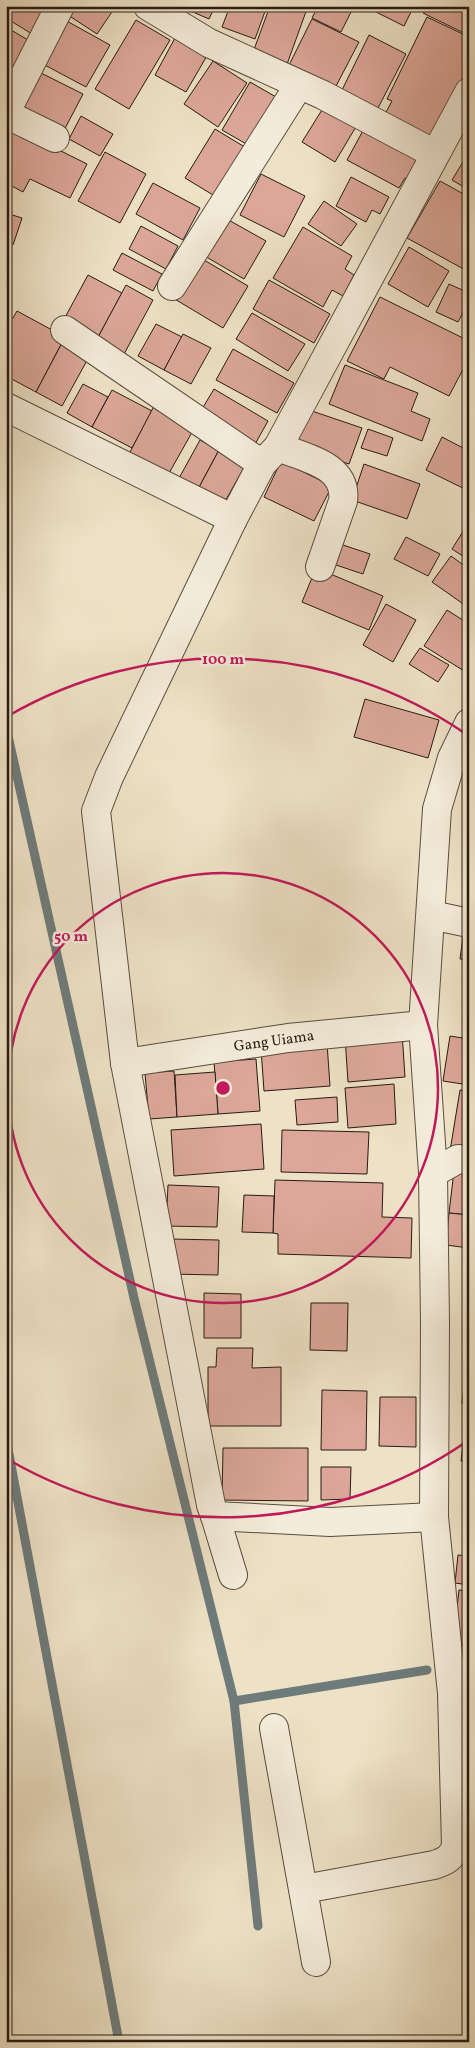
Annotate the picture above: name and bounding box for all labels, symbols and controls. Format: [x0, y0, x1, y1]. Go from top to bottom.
text: 100 m [202, 650, 245, 671]
text: 50 m [54, 927, 88, 948]
street label: Gang Uiama [232, 1026, 316, 1058]
centre of rings [214, 1079, 232, 1097]

